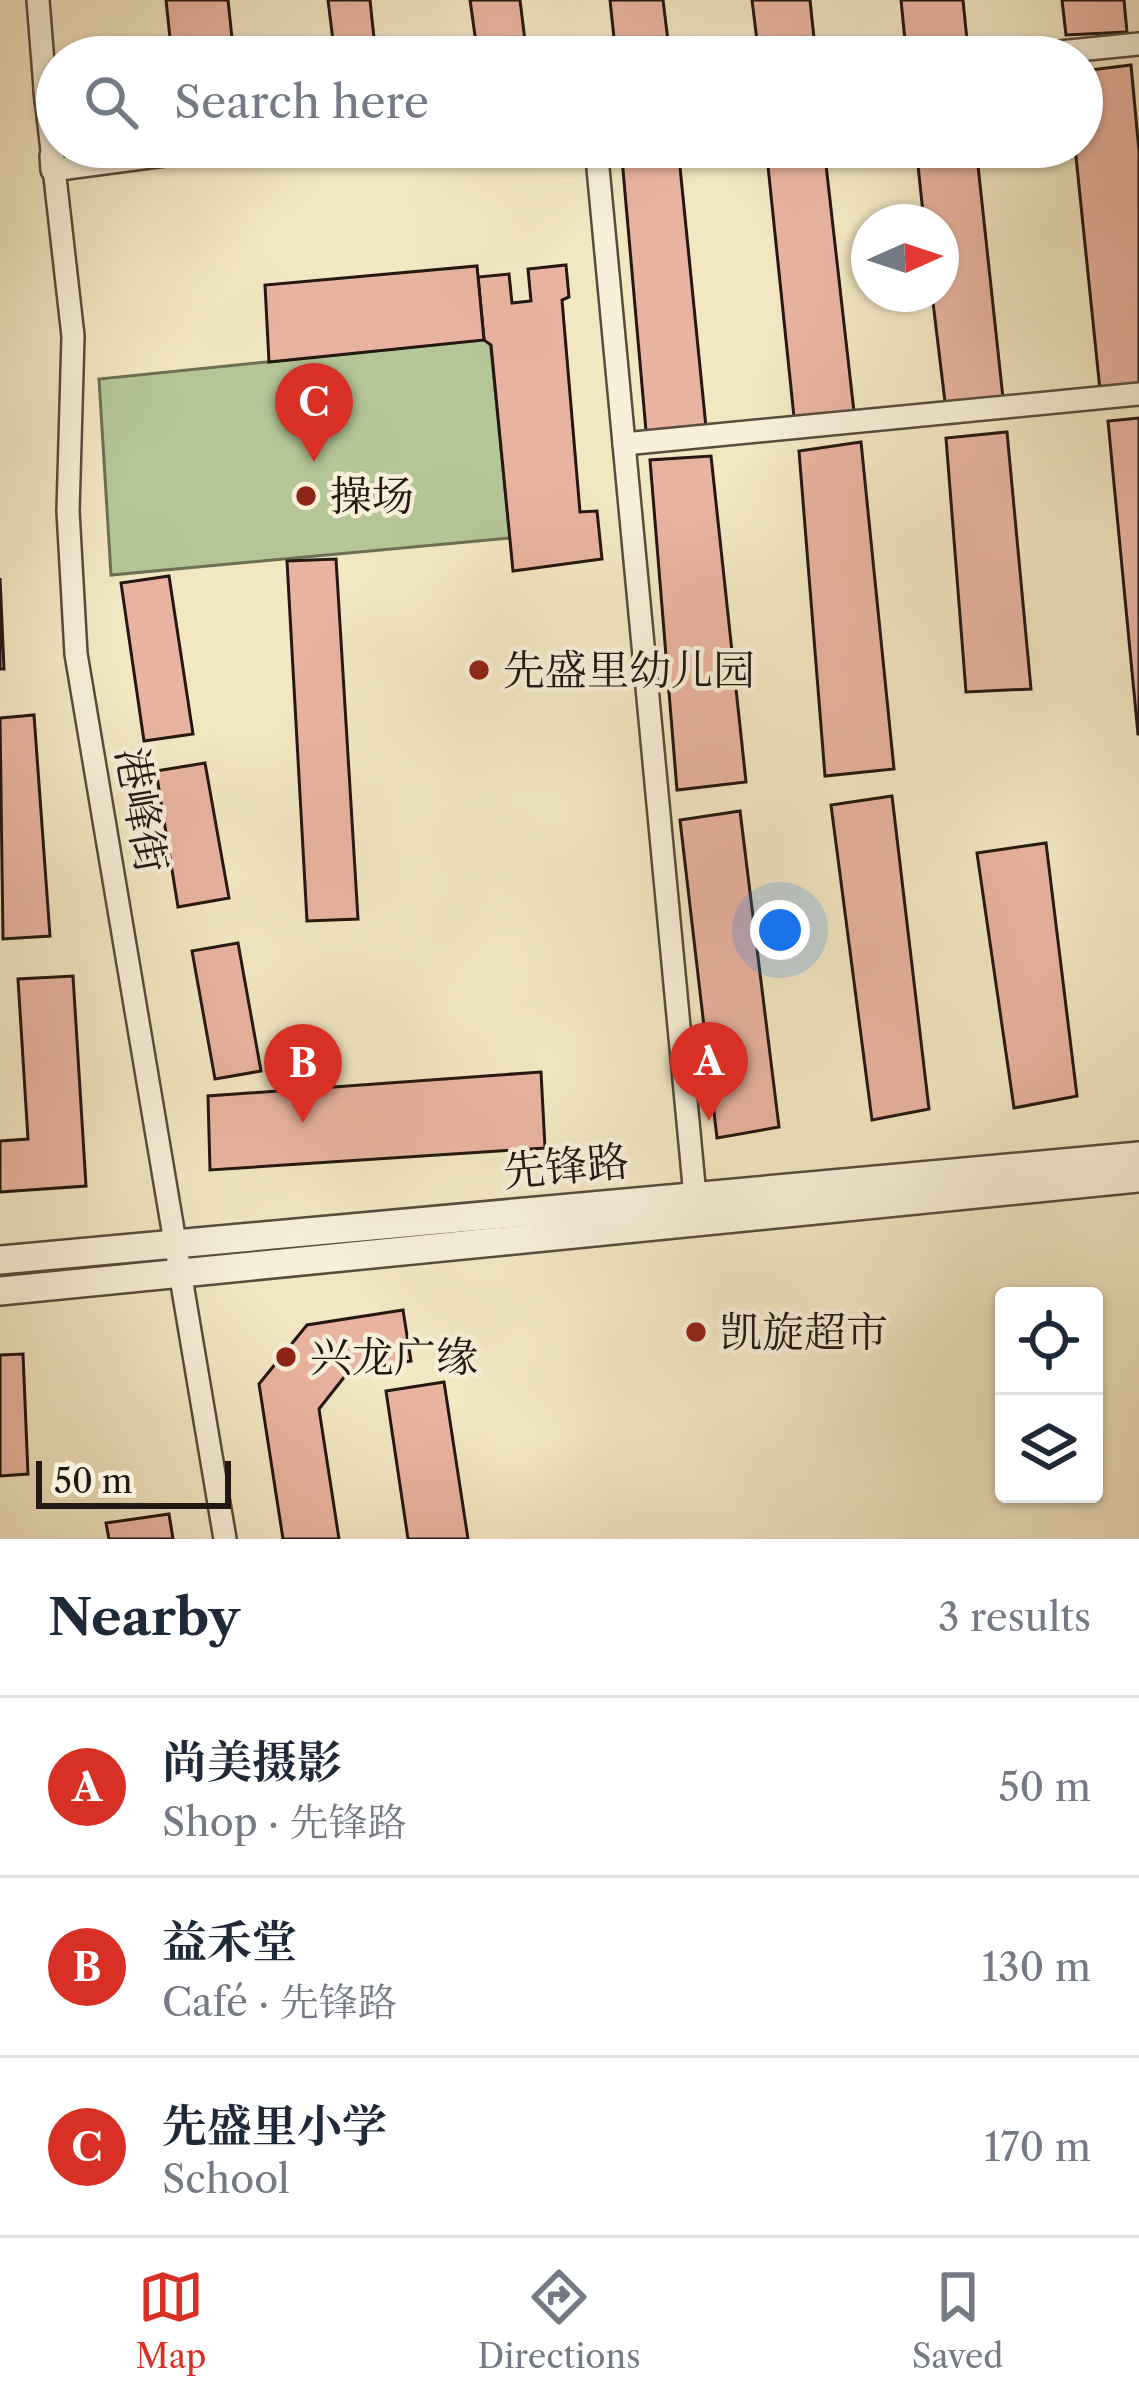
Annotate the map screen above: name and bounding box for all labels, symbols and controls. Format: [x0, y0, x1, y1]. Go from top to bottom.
search box [36, 36, 1103, 168]
icon: search [78, 69, 144, 135]
text: Search here [174, 74, 429, 130]
north arrow [851, 204, 959, 312]
pin: C [275, 363, 353, 462]
place label: 操场 [330, 470, 414, 522]
marker: 操场 [293, 483, 319, 509]
place label: 先盛里幼儿园 [503, 644, 755, 696]
marker: 先盛里幼儿园 [466, 657, 492, 683]
street label: 港峰街 [105, 743, 179, 877]
your location [750, 900, 810, 960]
pin: A [670, 1022, 748, 1121]
pin: B [264, 1024, 342, 1123]
street label: 先锋路 [501, 1135, 631, 1197]
map controls [995, 1287, 1103, 1503]
button: locate [995, 1287, 1103, 1395]
place label: 凯旋超市 [720, 1306, 888, 1358]
marker: 凯旋超市 [683, 1319, 709, 1345]
place label: 兴龙广缘 [310, 1331, 478, 1383]
marker: 兴龙广缘 [273, 1344, 299, 1370]
button: layers [995, 1395, 1103, 1503]
scale bar [36, 1455, 231, 1508]
text: 50 m [54, 1461, 132, 1502]
text: Nearby [48, 1586, 240, 1648]
text: 3 results [938, 1593, 1091, 1641]
text: 尚美摄影 [162, 1734, 342, 1790]
text: A [72, 1763, 102, 1811]
text: 50 m [998, 1763, 1091, 1811]
text: Shop · 先锋路 [162, 1798, 406, 1846]
text: 益禾堂 [162, 1914, 297, 1970]
text: B [73, 1943, 102, 1991]
text: 130 m [982, 1943, 1091, 1991]
text: Café · 先锋路 [162, 1978, 397, 2026]
text: 先盛里小学 [162, 2098, 387, 2154]
text: C [71, 2123, 103, 2171]
text: 170 m [984, 2123, 1091, 2171]
text: School [162, 2155, 290, 2203]
tab: Map [136, 2264, 206, 2377]
tab: Directions [478, 2264, 641, 2377]
tab: Saved [912, 2264, 1003, 2377]

